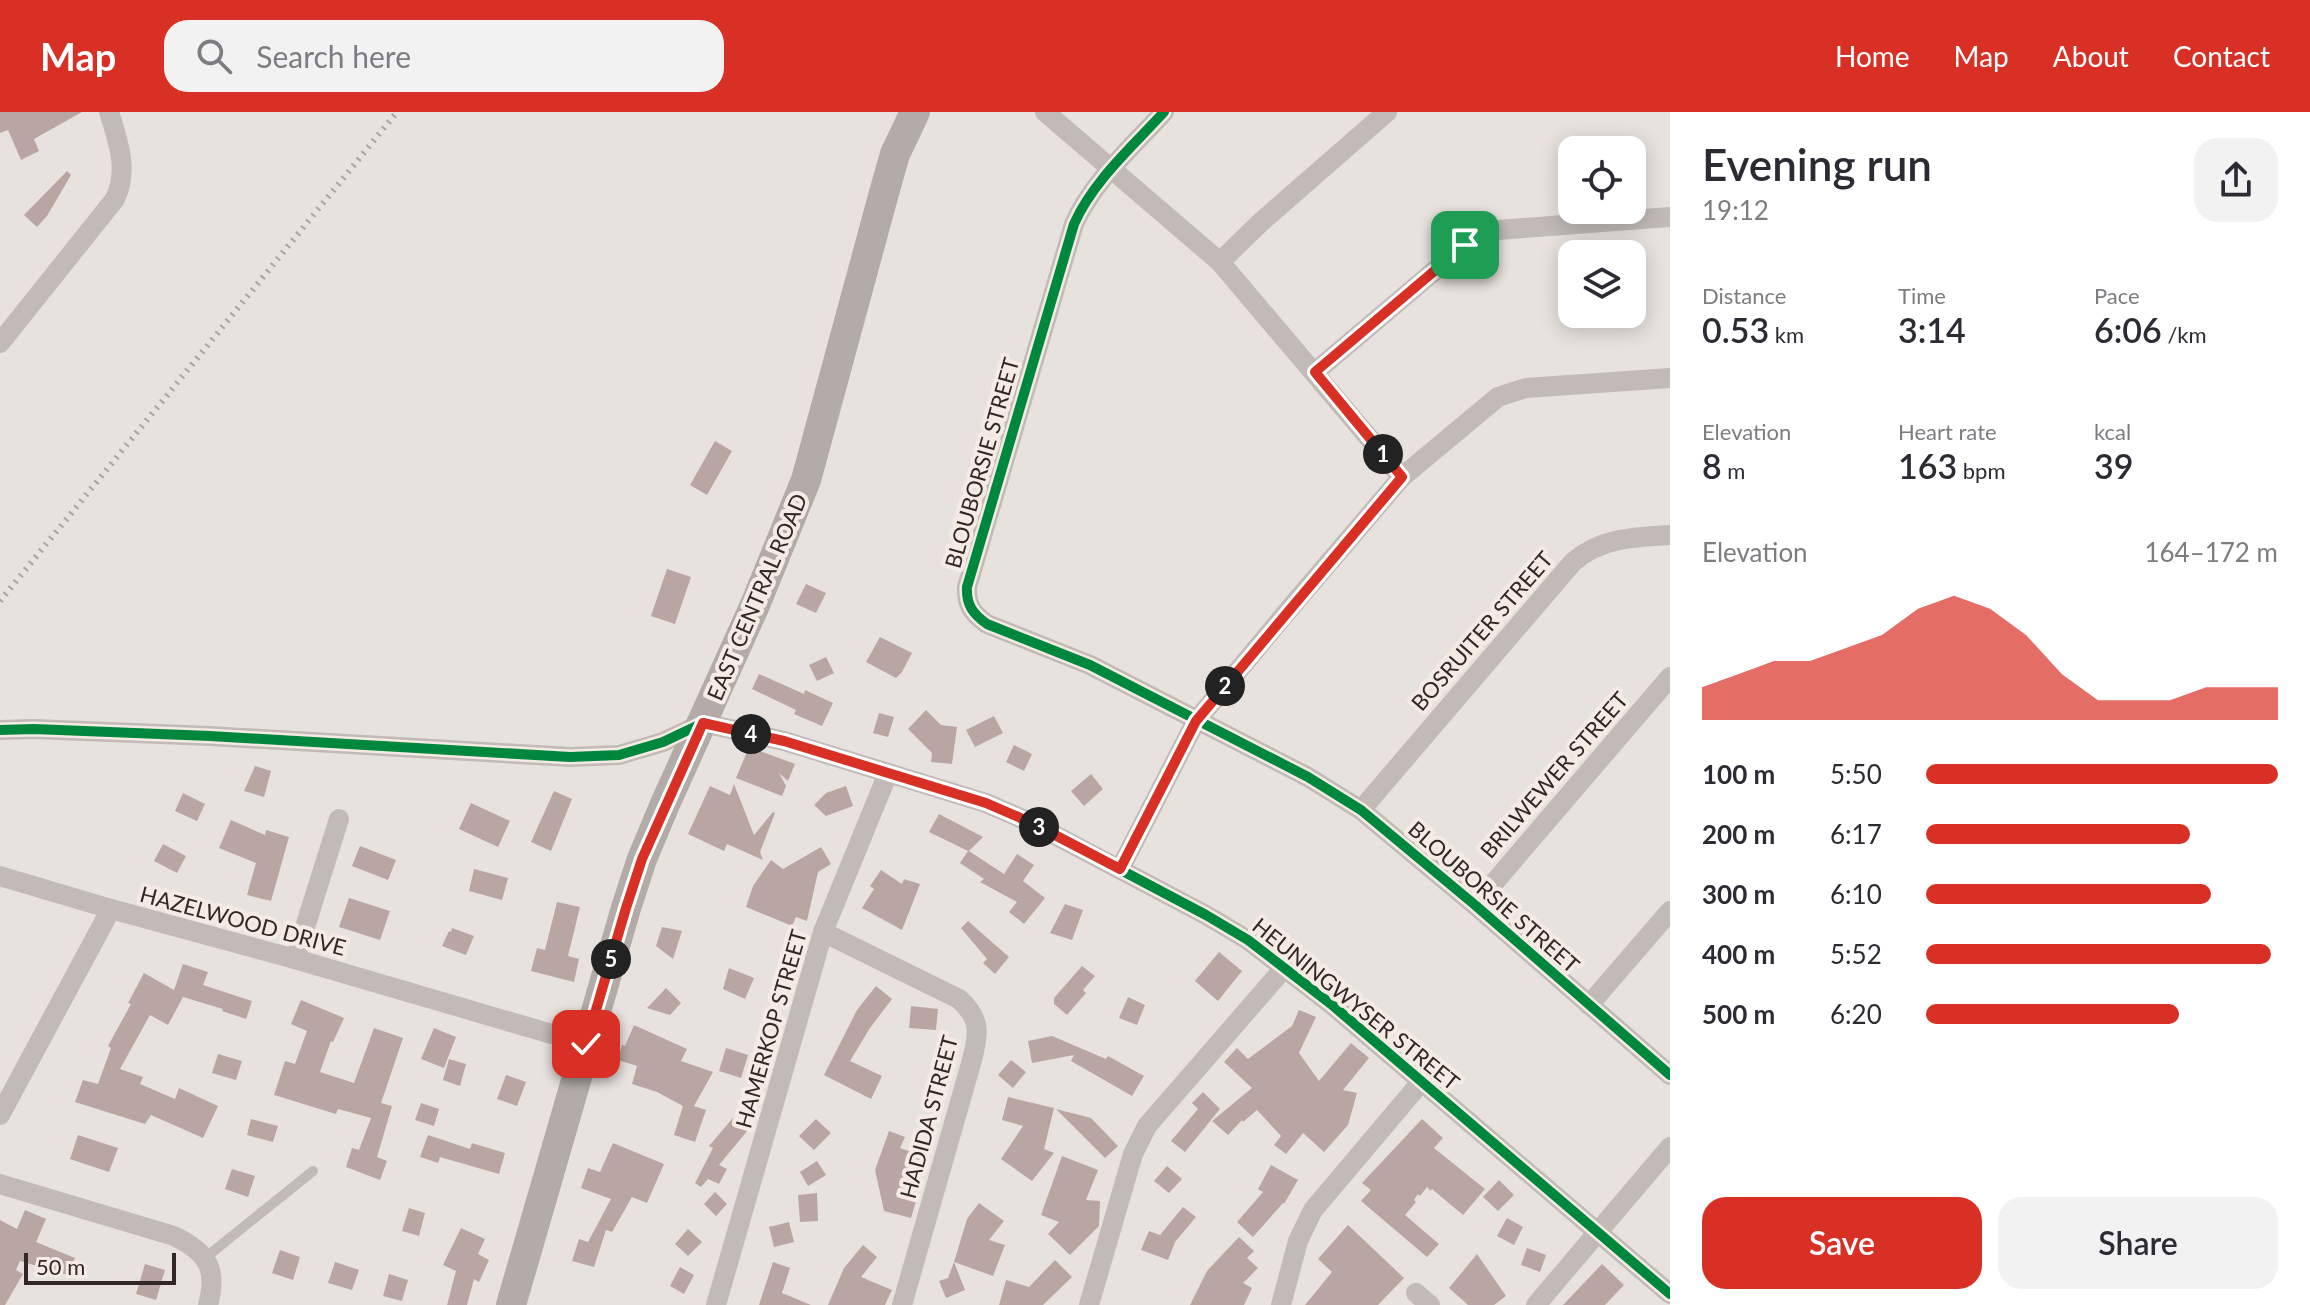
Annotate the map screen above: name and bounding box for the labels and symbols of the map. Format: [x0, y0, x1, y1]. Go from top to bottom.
pin [1431, 211, 1499, 279]
street label: BLOUBORSIE STREET [939, 354, 1025, 571]
pin: 1 [1363, 434, 1403, 474]
street label: EAST CENTRAL ROAD [701, 489, 812, 704]
street label: BOSRUITER STREET [1405, 546, 1558, 716]
pin: 2 [1205, 666, 1245, 706]
street label: BRILWEWER STREET [1474, 686, 1633, 863]
pin: 4 [731, 714, 771, 754]
pin: 3 [1019, 807, 1059, 847]
street label: BLOUBORSIE STREET [1403, 815, 1585, 978]
street label: HAZELWOOD DRIVE [137, 880, 349, 961]
street label: HEUNINGWYSER STREET [1247, 912, 1465, 1095]
street label: HAMERKOP STREET [729, 927, 812, 1131]
pin: 5 [591, 939, 631, 979]
pin [552, 1010, 620, 1078]
street label: HADIDA STREET [894, 1032, 963, 1201]
scale bar [24, 1249, 176, 1285]

